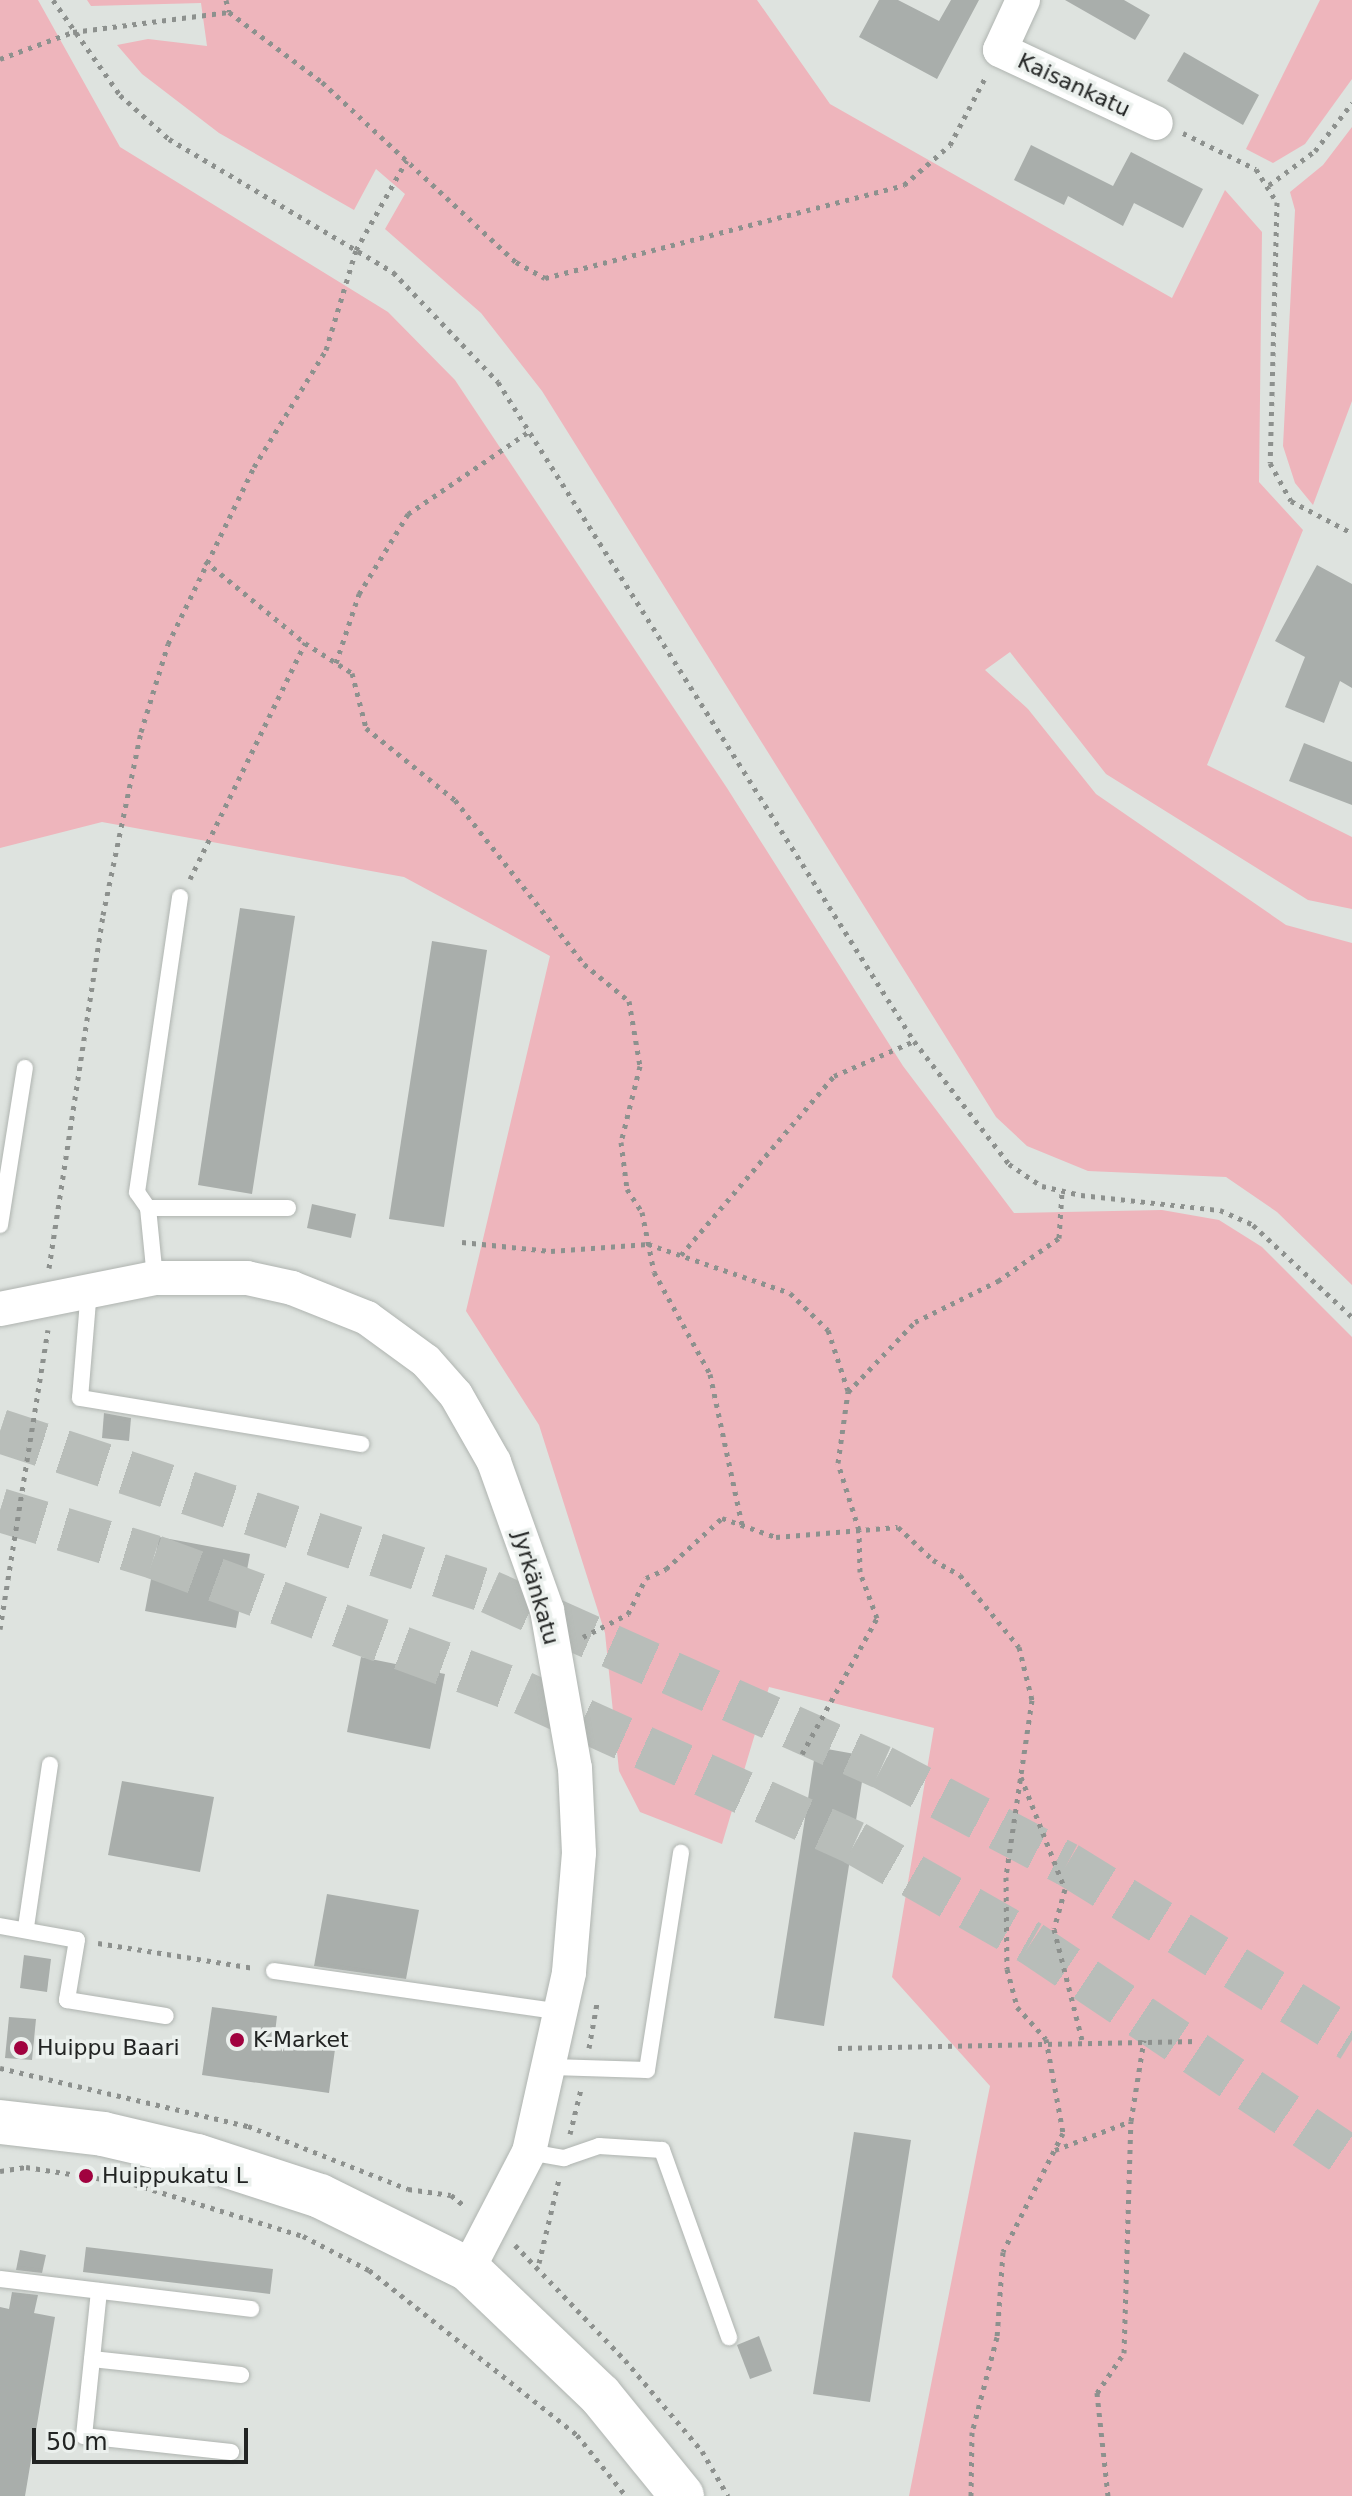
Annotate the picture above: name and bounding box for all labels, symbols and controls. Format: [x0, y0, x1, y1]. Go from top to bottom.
street label: Kaisankatu [1014, 47, 1134, 123]
street label: Jyrkänkatu [507, 1528, 565, 1648]
place label: K-Market [253, 2027, 349, 2053]
marker: K-Market [228, 2031, 246, 2049]
place label: Huippu Baari [37, 2035, 180, 2061]
marker: Huippu Baari [12, 2039, 30, 2057]
place label: Huippukatu L [102, 2163, 248, 2189]
marker: Huippukatu L [77, 2167, 95, 2185]
scale bar [36, 2412, 252, 2462]
text: 50 m [46, 2428, 108, 2456]

